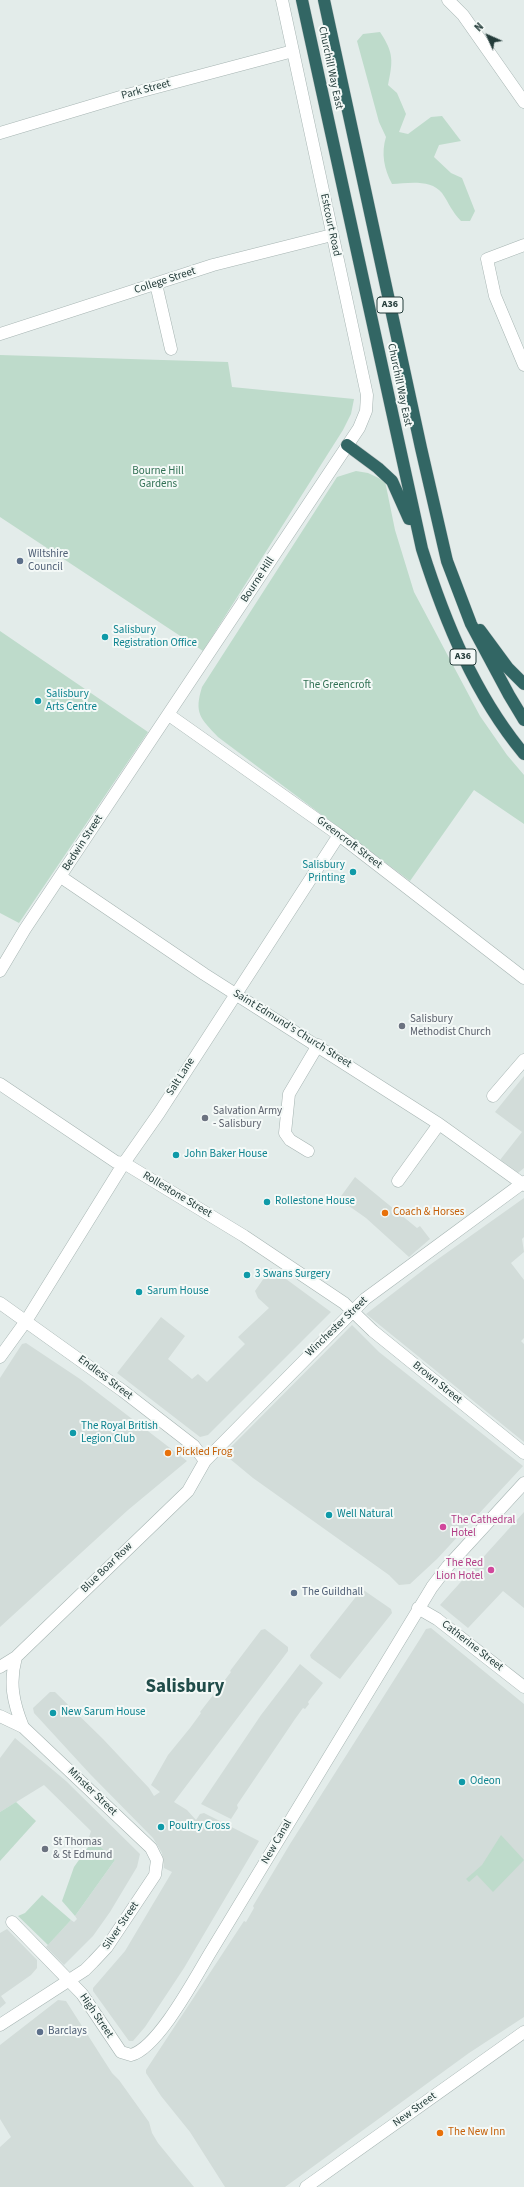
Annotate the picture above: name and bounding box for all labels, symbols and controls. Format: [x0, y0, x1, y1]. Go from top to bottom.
north arrow [468, 16, 508, 56]
text: N [471, 19, 487, 35]
street label: Churchill Way East [315, 25, 345, 111]
street label: Park Street [120, 77, 172, 103]
street label: Estcourt Road [317, 192, 343, 258]
street label: College Street [133, 265, 197, 297]
road number: A36 [377, 297, 403, 313]
street label: Churchill Way East [384, 342, 414, 428]
park label: Bourne Hill Gardens [132, 465, 184, 491]
place label: Wiltshire Council [28, 548, 68, 574]
street label: Bourne Hill [238, 555, 278, 605]
marker: Wiltshire Council [15, 556, 25, 566]
place label: Salisbury Registration Office [113, 624, 197, 650]
marker: Salisbury Registration Office [100, 632, 110, 642]
road number: A36 [450, 649, 476, 665]
park label: The Greencroft [303, 679, 371, 693]
place label: Salisbury Arts Centre [46, 688, 97, 714]
marker: Salisbury Arts Centre [33, 696, 43, 706]
street label: Bedwin Street [60, 812, 106, 874]
street label: Greencroft Street [314, 814, 384, 872]
place label: Salisbury Printing [302, 859, 345, 885]
marker: Salisbury Printing [348, 867, 358, 877]
street label: Saint Edmund's Church Street [230, 987, 354, 1071]
place label: Salisbury Methodist Church [410, 1013, 491, 1039]
marker: Salisbury Methodist Church [397, 1021, 407, 1031]
street label: Salt Lane [164, 1056, 198, 1098]
place label: Salvation Army - Salisbury [213, 1105, 282, 1131]
marker: Salvation Army - Salisbury [200, 1113, 210, 1123]
place label: John Baker House [184, 1148, 267, 1162]
marker: John Baker House [171, 1150, 181, 1160]
street label: Rollestone Street [140, 1169, 214, 1221]
place label: Rollestone House [275, 1195, 355, 1209]
marker: Rollestone House [262, 1197, 272, 1207]
place label: Coach & Horses [393, 1206, 464, 1220]
marker: Coach & Horses [380, 1208, 390, 1218]
place label: 3 Swans Surgery [255, 1268, 330, 1282]
marker: 3 Swans Surgery [242, 1270, 252, 1280]
place label: Sarum House [147, 1285, 209, 1299]
marker: Sarum House [134, 1287, 144, 1297]
street label: Winchester Street [303, 1294, 371, 1360]
street label: Endless Street [75, 1353, 135, 1403]
street label: Brown Street [410, 1359, 464, 1407]
place label: The Royal British Legion Club [81, 1420, 158, 1446]
marker: The Royal British Legion Club [68, 1428, 78, 1438]
place label: Pickled Frog [176, 1446, 232, 1460]
marker: Pickled Frog [163, 1448, 173, 1458]
place label: Well Natural [337, 1508, 393, 1522]
marker: Well Natural [324, 1510, 334, 1520]
place label: The Cathedral Hotel [451, 1514, 515, 1540]
marker: The Cathedral Hotel [438, 1522, 448, 1532]
street label: Blue Boar Row [78, 1540, 136, 1596]
place label: The Red Lion Hotel [436, 1557, 483, 1583]
marker: The Red Lion Hotel [486, 1565, 496, 1575]
place label: The Guildhall [302, 1586, 363, 1600]
marker: The Guildhall [289, 1588, 299, 1598]
street label: Catherine Street [439, 1618, 505, 1674]
district label: Salisbury [146, 1677, 224, 1699]
place label: New Sarum House [61, 1706, 145, 1720]
marker: New Sarum House [48, 1708, 58, 1718]
street label: Minster Street [65, 1765, 119, 1819]
place label: Odeon [470, 1775, 501, 1789]
marker: Odeon [457, 1777, 467, 1787]
street label: New Canal [259, 1818, 295, 1866]
place label: Poultry Cross [169, 1820, 230, 1834]
marker: Poultry Cross [156, 1822, 166, 1832]
place label: St Thomas & St Edmund [53, 1836, 112, 1862]
marker: St Thomas & St Edmund [40, 1844, 50, 1854]
street label: Silver Street [100, 1899, 142, 1953]
street label: High Street [76, 1991, 116, 2041]
place label: Barclays [48, 2025, 87, 2039]
marker: Barclays [35, 2027, 45, 2037]
street label: New Street [391, 2090, 439, 2130]
place label: The New Inn [448, 2126, 505, 2140]
marker: The New Inn [435, 2128, 445, 2138]

